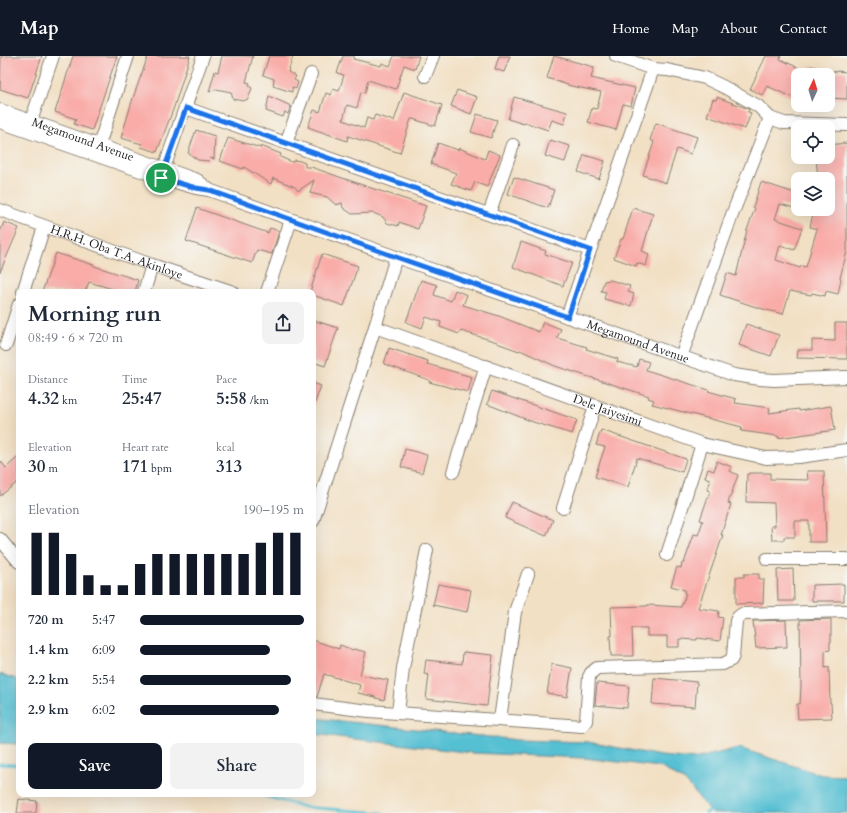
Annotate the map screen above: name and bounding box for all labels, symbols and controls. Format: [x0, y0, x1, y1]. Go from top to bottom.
text: Map [20, 15, 59, 41]
text: Home [612, 19, 650, 38]
text: Map [672, 19, 698, 38]
text: About [720, 19, 757, 38]
text: Contact [779, 19, 827, 38]
north arrow [791, 68, 835, 112]
map controls [791, 68, 835, 216]
street label: Megamound Avenue [30, 114, 136, 165]
button: locate [791, 120, 835, 164]
pin [144, 161, 178, 195]
icon: arrive [150, 167, 172, 189]
button: layers [791, 172, 835, 216]
street label: H.R.H. Oba T.A. Akinloye [48, 221, 185, 283]
text: Morning run [28, 299, 161, 329]
button: share [262, 302, 304, 344]
street label: Megamound Avenue [585, 316, 691, 367]
text: 08:49 · 6 × 720 m [28, 329, 123, 347]
text: Distance [28, 372, 68, 387]
text: Time [122, 372, 147, 387]
text: Pace [216, 372, 237, 387]
text: 4.32 [28, 387, 59, 410]
text: 25:47 [122, 387, 162, 410]
text: 5:58 [216, 387, 247, 410]
street label: Dele Jaiyesimi [571, 391, 645, 430]
text: km [59, 393, 77, 408]
text: /km [247, 393, 269, 408]
text: Elevation [28, 440, 72, 455]
text: Heart rate [122, 440, 169, 455]
text: kcal [216, 440, 234, 455]
text: 30 [28, 455, 45, 478]
text: 171 [122, 455, 148, 478]
text: 313 [216, 455, 242, 478]
text: m [45, 461, 58, 476]
text: bpm [148, 461, 172, 476]
text: Elevation [28, 501, 80, 519]
text: 190–195 m [242, 501, 304, 519]
text: 720 m [28, 611, 63, 629]
text: 5:47 [92, 611, 115, 629]
text: 1.4 km [28, 641, 69, 659]
text: 6:09 [92, 641, 115, 659]
text: 2.2 km [28, 671, 69, 689]
text: 5:54 [92, 671, 115, 689]
text: 2.9 km [28, 701, 69, 719]
text: 6:02 [92, 701, 115, 719]
button: Save [28, 743, 162, 789]
button: Share [170, 743, 304, 789]

